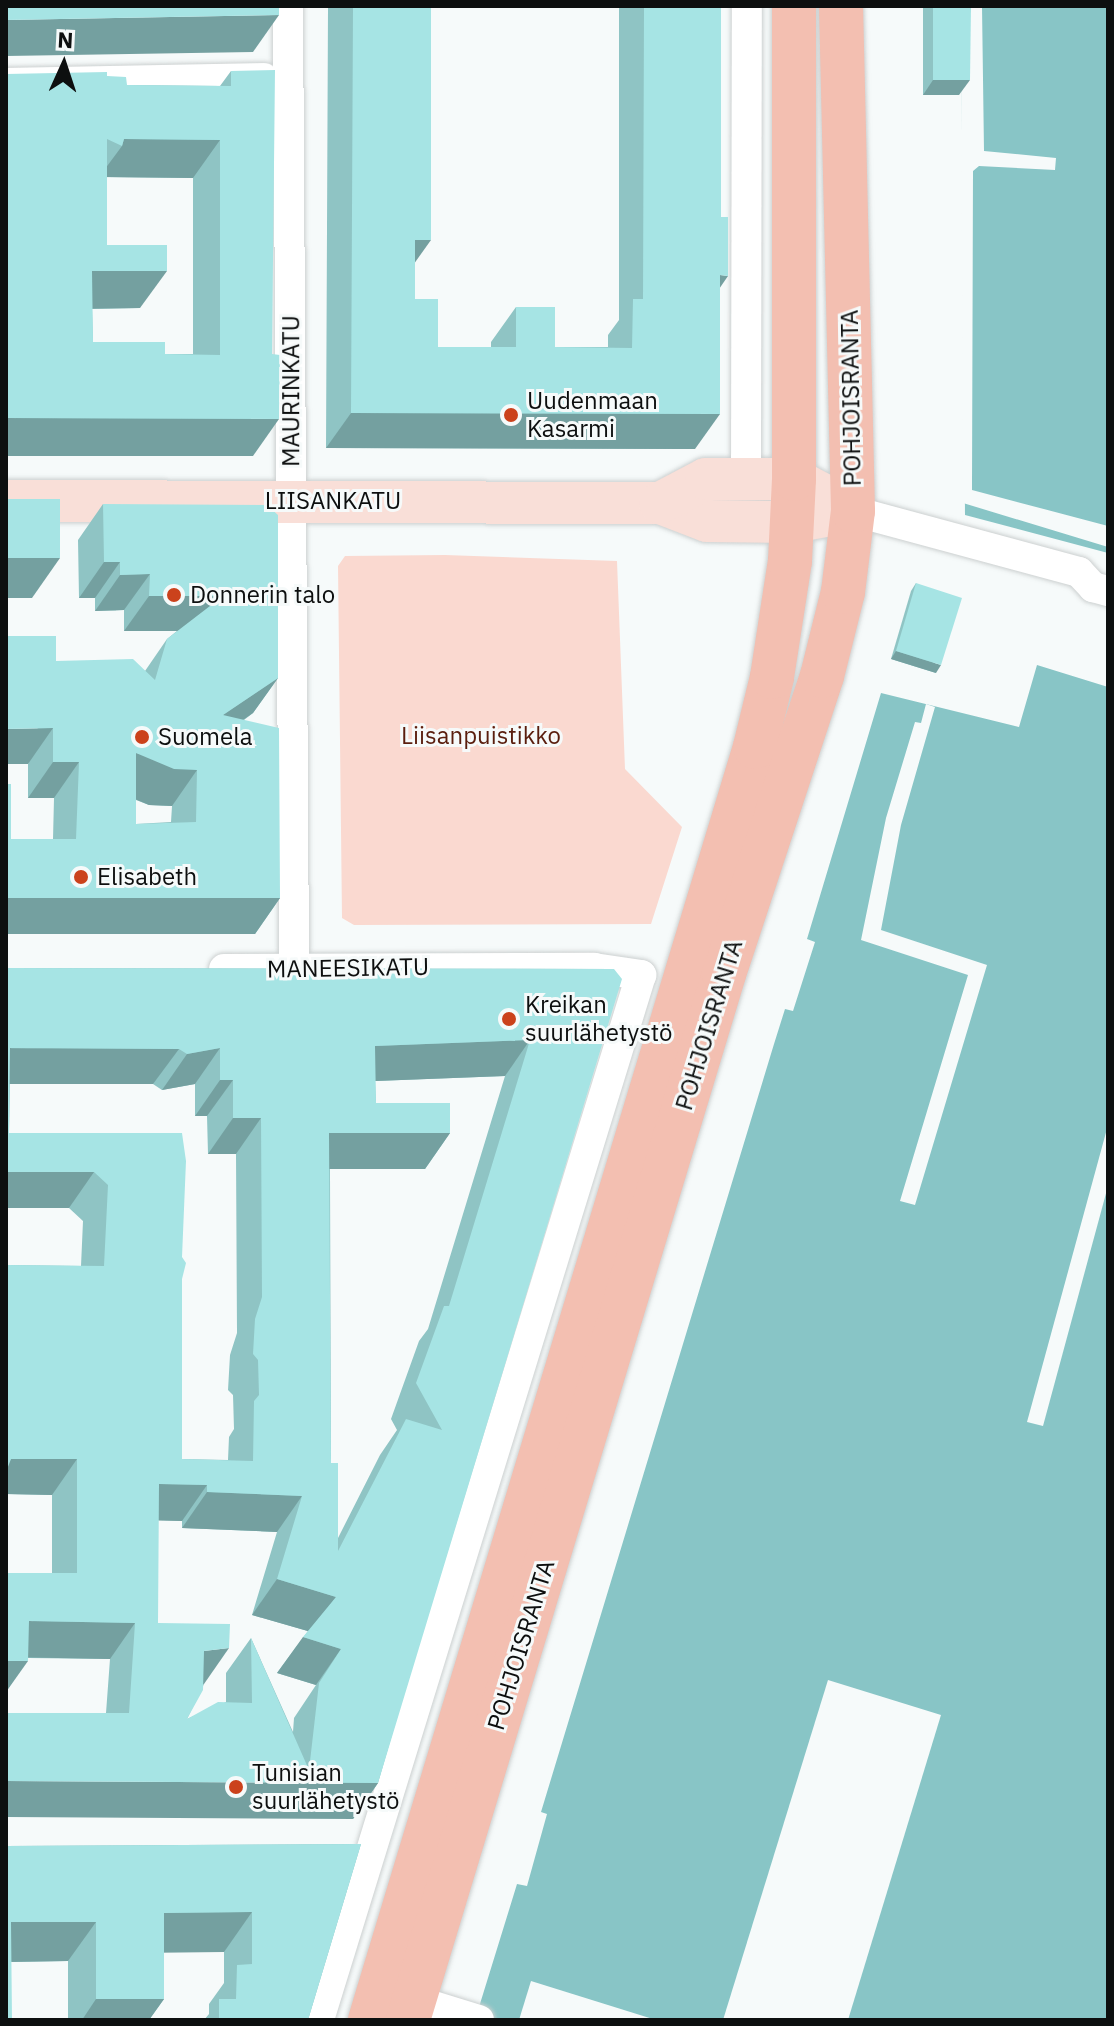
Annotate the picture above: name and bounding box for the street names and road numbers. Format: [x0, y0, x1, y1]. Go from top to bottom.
street label: POHJOISRANTA [835, 309, 867, 487]
street label: MAURINKATU [277, 315, 305, 467]
street label: LIISANKATU [265, 487, 401, 515]
street label: POHJOISRANTA [669, 936, 749, 1114]
street label: MANEESIKATU [267, 952, 429, 984]
street label: POHJOISRANTA [481, 1556, 561, 1734]

